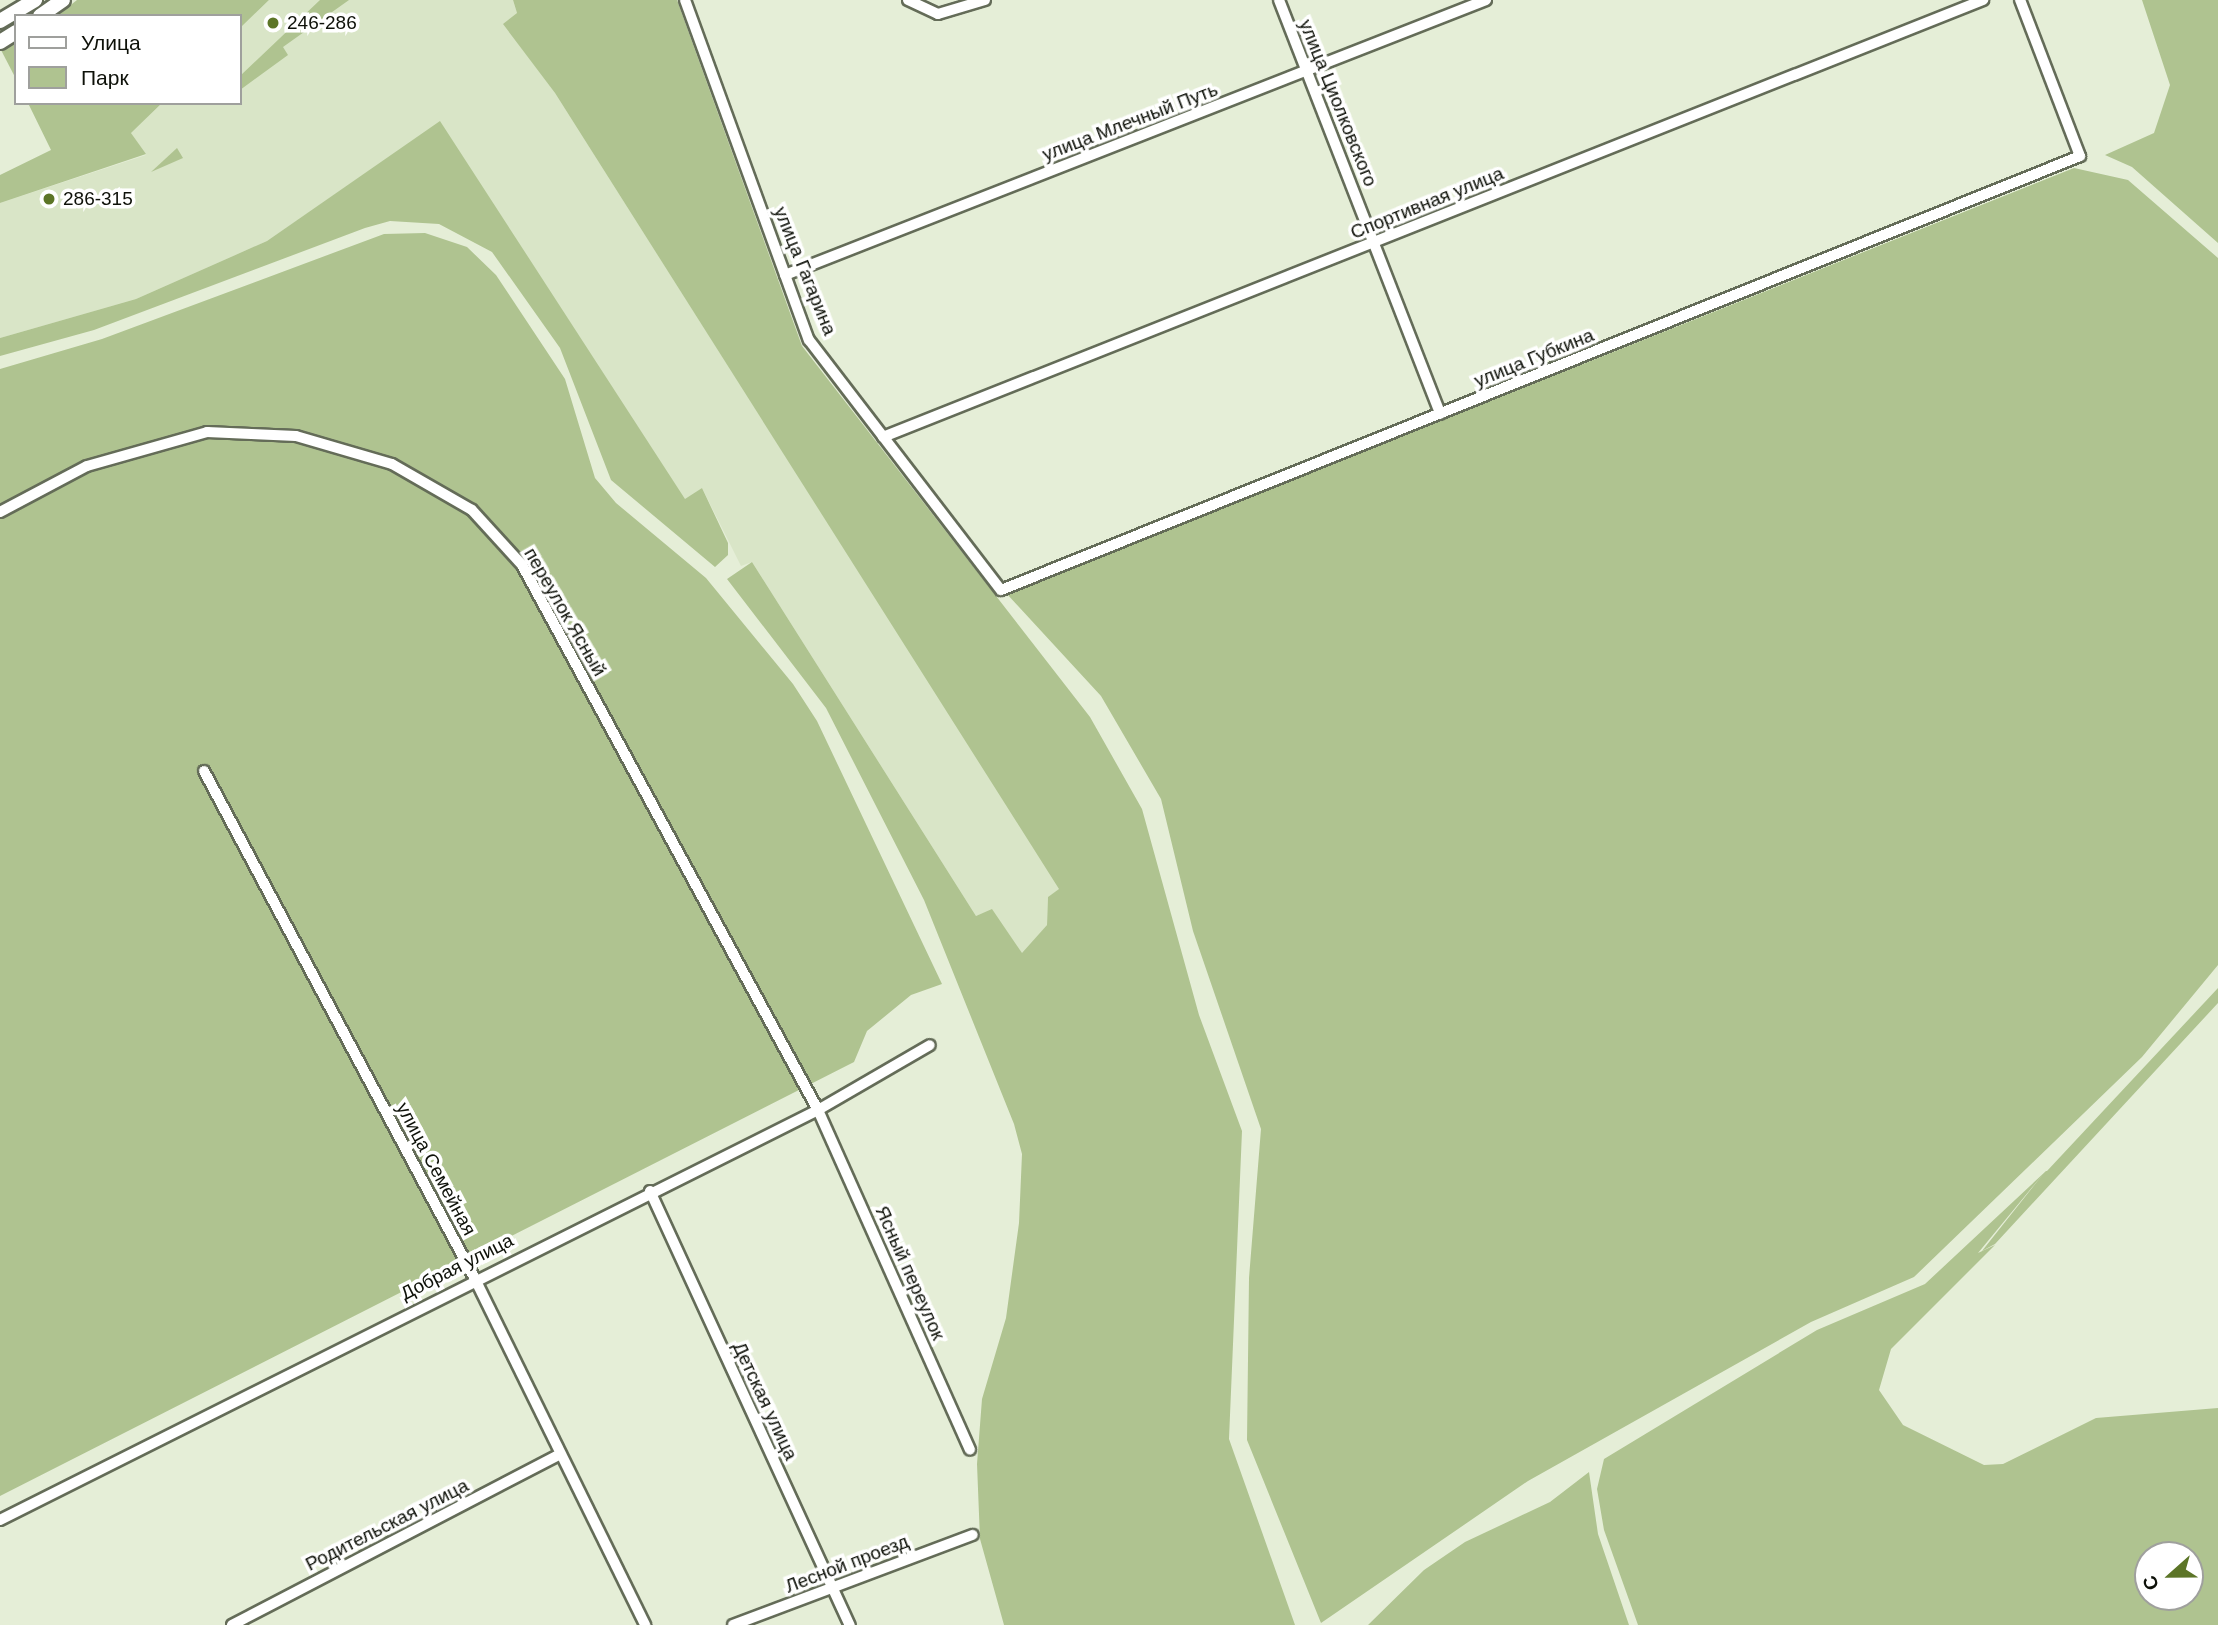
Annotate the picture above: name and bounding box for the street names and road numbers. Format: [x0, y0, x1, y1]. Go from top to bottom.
street label: улица Циолковского [1294, 16, 1382, 190]
street label: улица Млечный Путь [1039, 78, 1221, 166]
street label: Спортивная улица [1347, 162, 1507, 244]
street label: улица Гагарина [769, 203, 841, 339]
street label: улица Губкина [1471, 324, 1597, 392]
street label: переулок Ясный [519, 544, 611, 680]
street label: улица Семейная [391, 1099, 481, 1239]
street label: Ясный переулок [870, 1202, 950, 1344]
street label: Добрая улица [397, 1229, 517, 1305]
street label: Детская улица [728, 1338, 802, 1464]
street label: Родительская улица [302, 1474, 472, 1576]
street label: Лесной проезд [782, 1530, 912, 1598]

